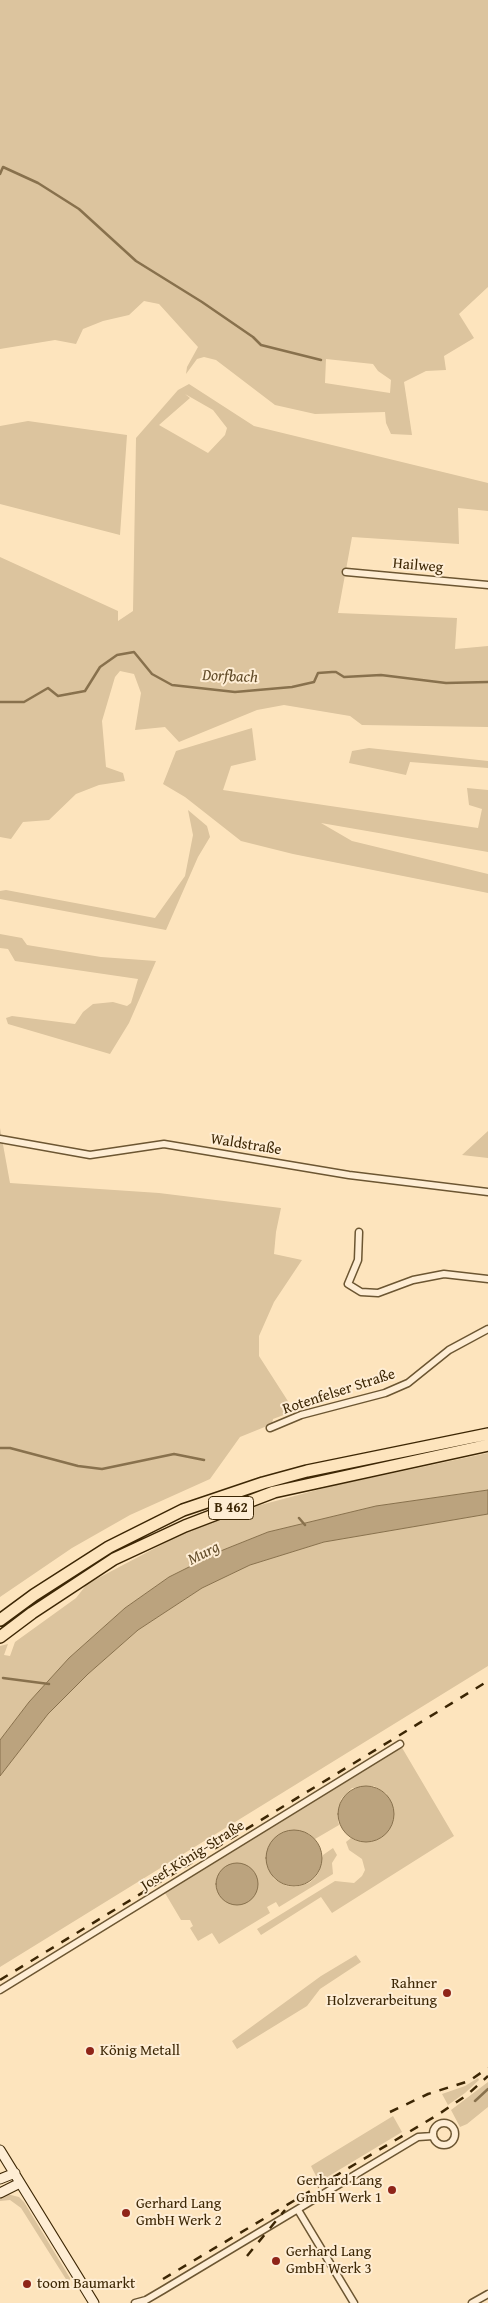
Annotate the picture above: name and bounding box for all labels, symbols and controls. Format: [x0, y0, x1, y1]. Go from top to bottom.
street label: Hailweg [392, 555, 444, 577]
water label: Dorfbach [202, 666, 258, 688]
street label: Waldstraße [209, 1131, 283, 1159]
street label: Rotenfelser Straße [281, 1365, 397, 1419]
road number: B 462 [208, 1496, 254, 1520]
water label: Murg [185, 1538, 223, 1570]
street label: Josef-König-Straße [138, 1817, 248, 1895]
place label: Rahner Holzverarbeitung [327, 1975, 437, 2010]
marker: Rahner Holzverarbeitung [441, 1987, 453, 1999]
place label: König Metall [100, 2042, 180, 2060]
marker: König Metall [84, 2045, 96, 2057]
place label: Gerhard Lang GmbH Werk 1 [296, 2172, 382, 2207]
marker: Gerhard Lang GmbH Werk 1 [386, 2184, 398, 2196]
place label: Gerhard Lang GmbH Werk 2 [136, 2195, 222, 2230]
marker: Gerhard Lang GmbH Werk 2 [120, 2207, 132, 2219]
place label: Gerhard Lang GmbH Werk 3 [286, 2243, 372, 2278]
marker: Gerhard Lang GmbH Werk 3 [270, 2255, 282, 2267]
place label: toom Baumarkt [37, 2275, 135, 2293]
marker: toom Baumarkt [21, 2278, 33, 2290]

